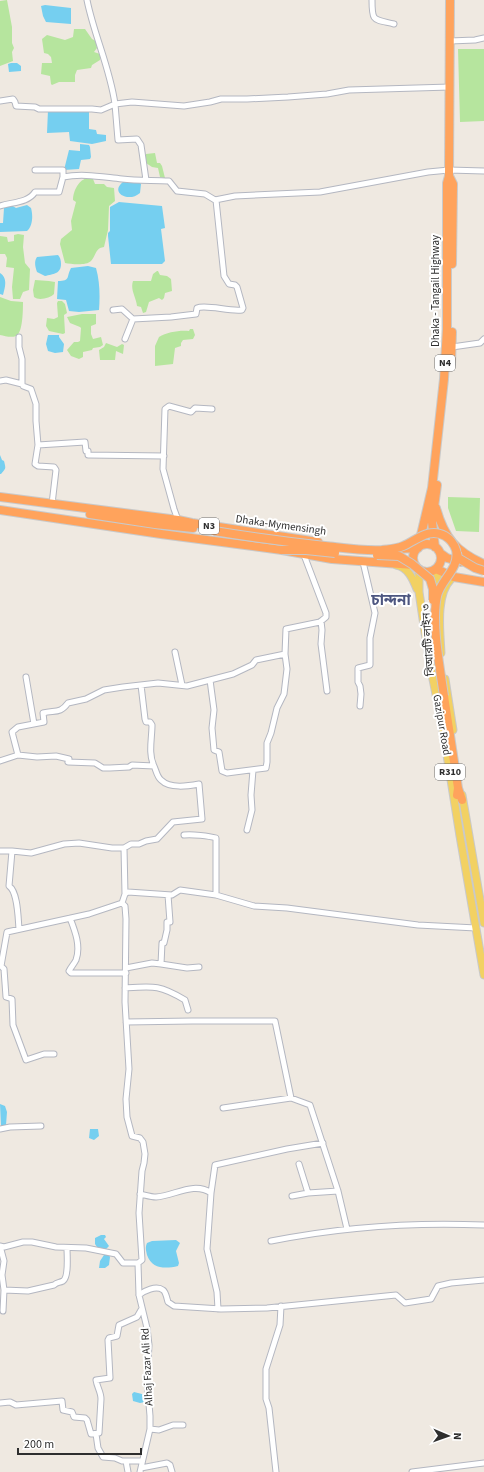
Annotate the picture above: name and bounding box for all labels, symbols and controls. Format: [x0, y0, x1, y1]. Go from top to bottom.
street label: Dhaka - Tangail Highway [428, 235, 443, 347]
road number: N4 [435, 355, 455, 371]
street label: Dhaka-Mymensingh [235, 511, 327, 539]
road number: N3 [199, 518, 219, 534]
district label: চান্দনা [370, 590, 411, 611]
street label: বিআরটি লাইন ৩ [418, 603, 438, 677]
street label: Gazipur Road [429, 693, 455, 757]
road number: R310 [435, 764, 465, 780]
street label: Alhaj Fazar Ali Rd [137, 1328, 157, 1406]
north arrow [428, 1416, 468, 1456]
scale bar [18, 1430, 141, 1456]
text: N [450, 1432, 465, 1440]
text: 200 m [24, 1436, 54, 1453]

